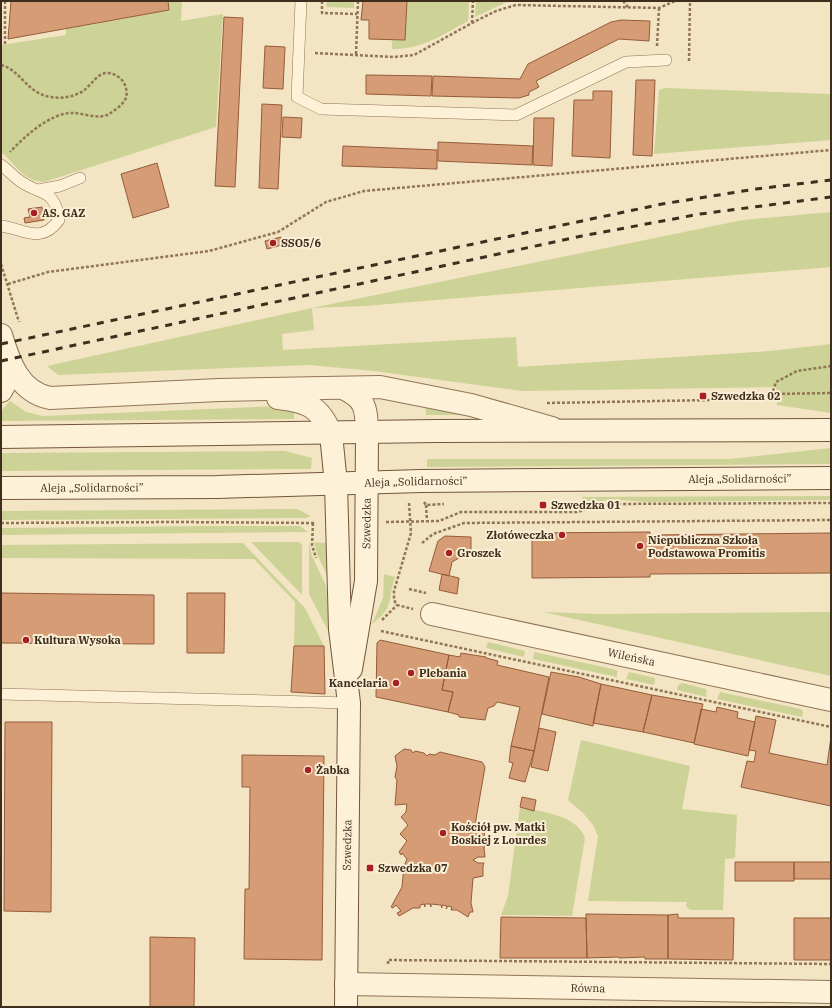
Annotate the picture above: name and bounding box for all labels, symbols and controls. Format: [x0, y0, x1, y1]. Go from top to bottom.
place label: AS. GAZ [42, 206, 85, 220]
marker: AS. GAZ [29, 208, 39, 218]
place label: SSO5/6 [281, 236, 321, 250]
marker: SSO5/6 [268, 238, 278, 248]
place label: Szwedzka 02 [711, 389, 781, 403]
marker: Szwedzka 02 [698, 391, 708, 401]
street label: Aleja „Solidarności” [688, 471, 792, 486]
street label: Aleja „Solidarności” [364, 474, 468, 490]
street label: Aleja „Solidarności” [40, 480, 144, 495]
street label: Szwedzka [359, 498, 374, 549]
place label: Szwedzka 01 [551, 498, 621, 512]
marker: Szwedzka 01 [538, 500, 548, 510]
place label: Złotóweczka [486, 528, 554, 542]
marker: Złotóweczka [557, 530, 567, 540]
place label: Niepubliczna Szkoła Podstawowa Promitis [648, 533, 766, 560]
marker: Niepubliczna Szkoła Podstawowa Promitis [635, 541, 645, 551]
place label: Groszek [457, 546, 502, 560]
marker: Groszek [444, 548, 454, 558]
place label: Kultura Wysoka [34, 633, 121, 647]
marker: Kultura Wysoka [21, 635, 31, 645]
street label: Wileńska [606, 645, 656, 669]
place label: Plebania [419, 666, 467, 680]
marker: Plebania [406, 668, 416, 678]
place label: Kancelaria [329, 676, 388, 690]
marker: Kancelaria [391, 678, 401, 688]
place label: Żabka [316, 763, 350, 777]
marker: Żabka [303, 765, 313, 775]
street label: Szwedzka [340, 819, 354, 871]
place label: Kościół pw. Matki Boskiej z Lourdes [451, 820, 547, 847]
marker: Kościół pw. Matki Boskiej z Lourdes [438, 828, 448, 838]
place label: Szwedzka 07 [378, 861, 448, 875]
marker: Szwedzka 07 [365, 863, 375, 873]
street label: Równa [570, 981, 606, 995]

